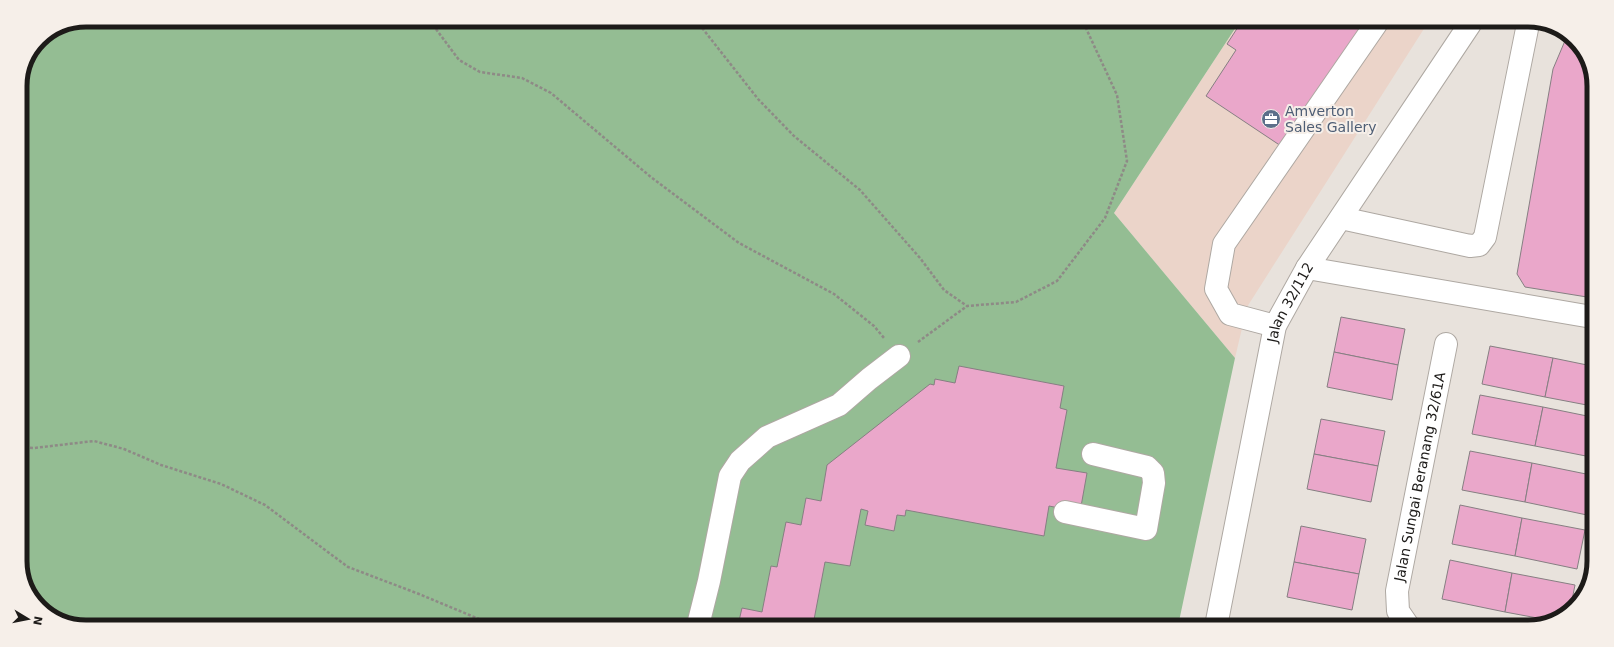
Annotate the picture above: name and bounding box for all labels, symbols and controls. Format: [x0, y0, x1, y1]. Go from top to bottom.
place label: Amverton Sales Gallery [1285, 103, 1377, 135]
office icon: Amverton Sales Gallery [1260, 108, 1282, 130]
street label: Jalan 32/112 [1264, 259, 1316, 345]
street label: Jalan Sungai Beranang 32/61A [1391, 370, 1448, 584]
north arrow [8, 599, 48, 639]
text: N [30, 615, 45, 626]

